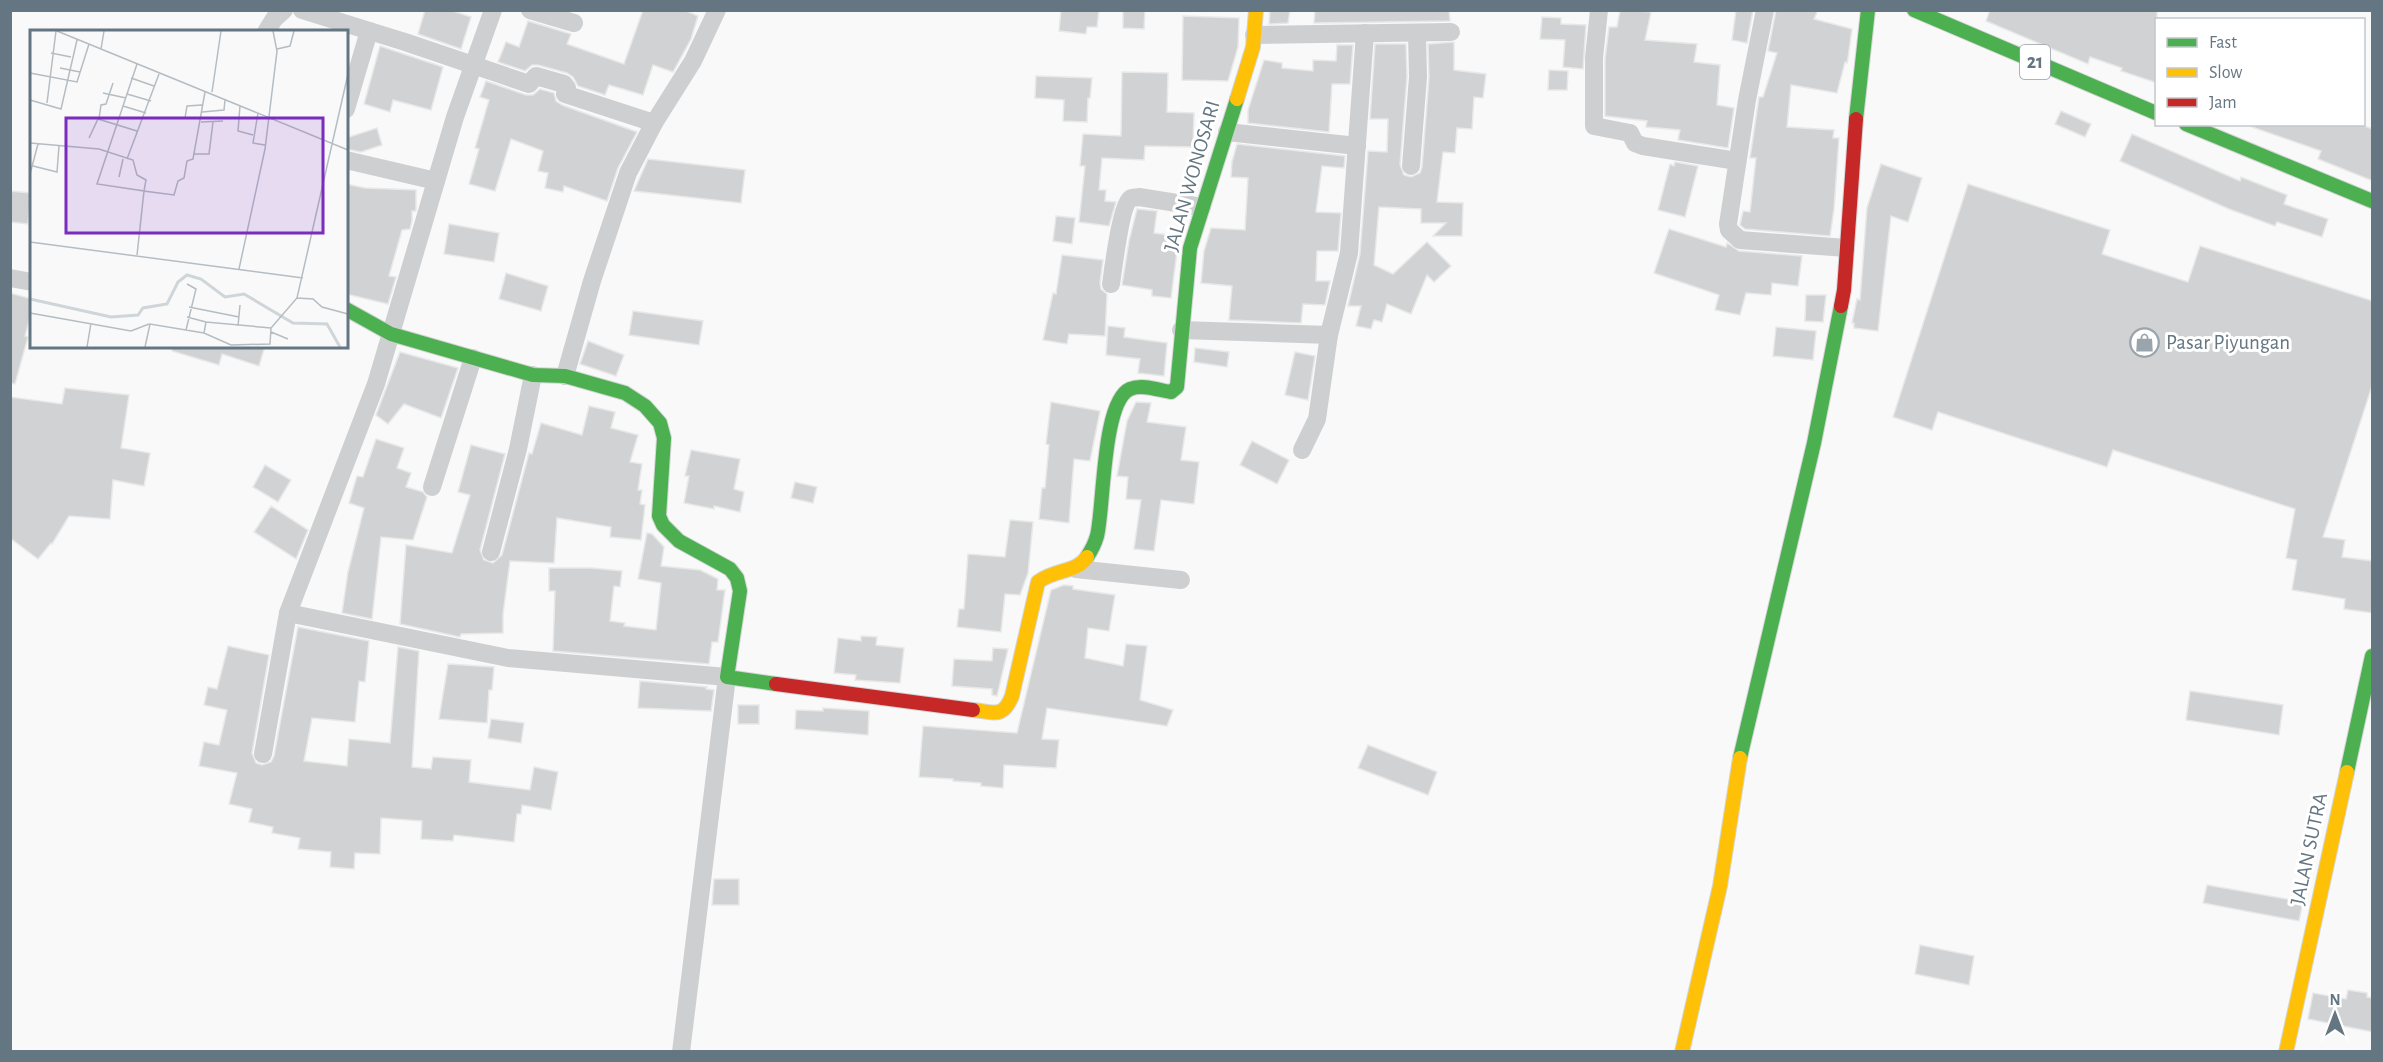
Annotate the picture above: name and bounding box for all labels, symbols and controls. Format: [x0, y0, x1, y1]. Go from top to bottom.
legend [2155, 18, 2365, 126]
inset map [30, 30, 348, 348]
text: Fast [2209, 34, 2237, 52]
road number: 21 [2020, 45, 2050, 79]
text: Slow [2209, 64, 2242, 82]
text: Jam [2209, 94, 2237, 112]
street label: JALAN WONOSARI [1160, 98, 1224, 254]
shop icon: Pasar Piyungan [2129, 326, 2161, 358]
place label: Pasar Piyungan [2166, 332, 2290, 353]
street label: JALAN SUTRA [2287, 791, 2331, 907]
north arrow [2305, 984, 2365, 1044]
text: N [2329, 992, 2341, 1008]

